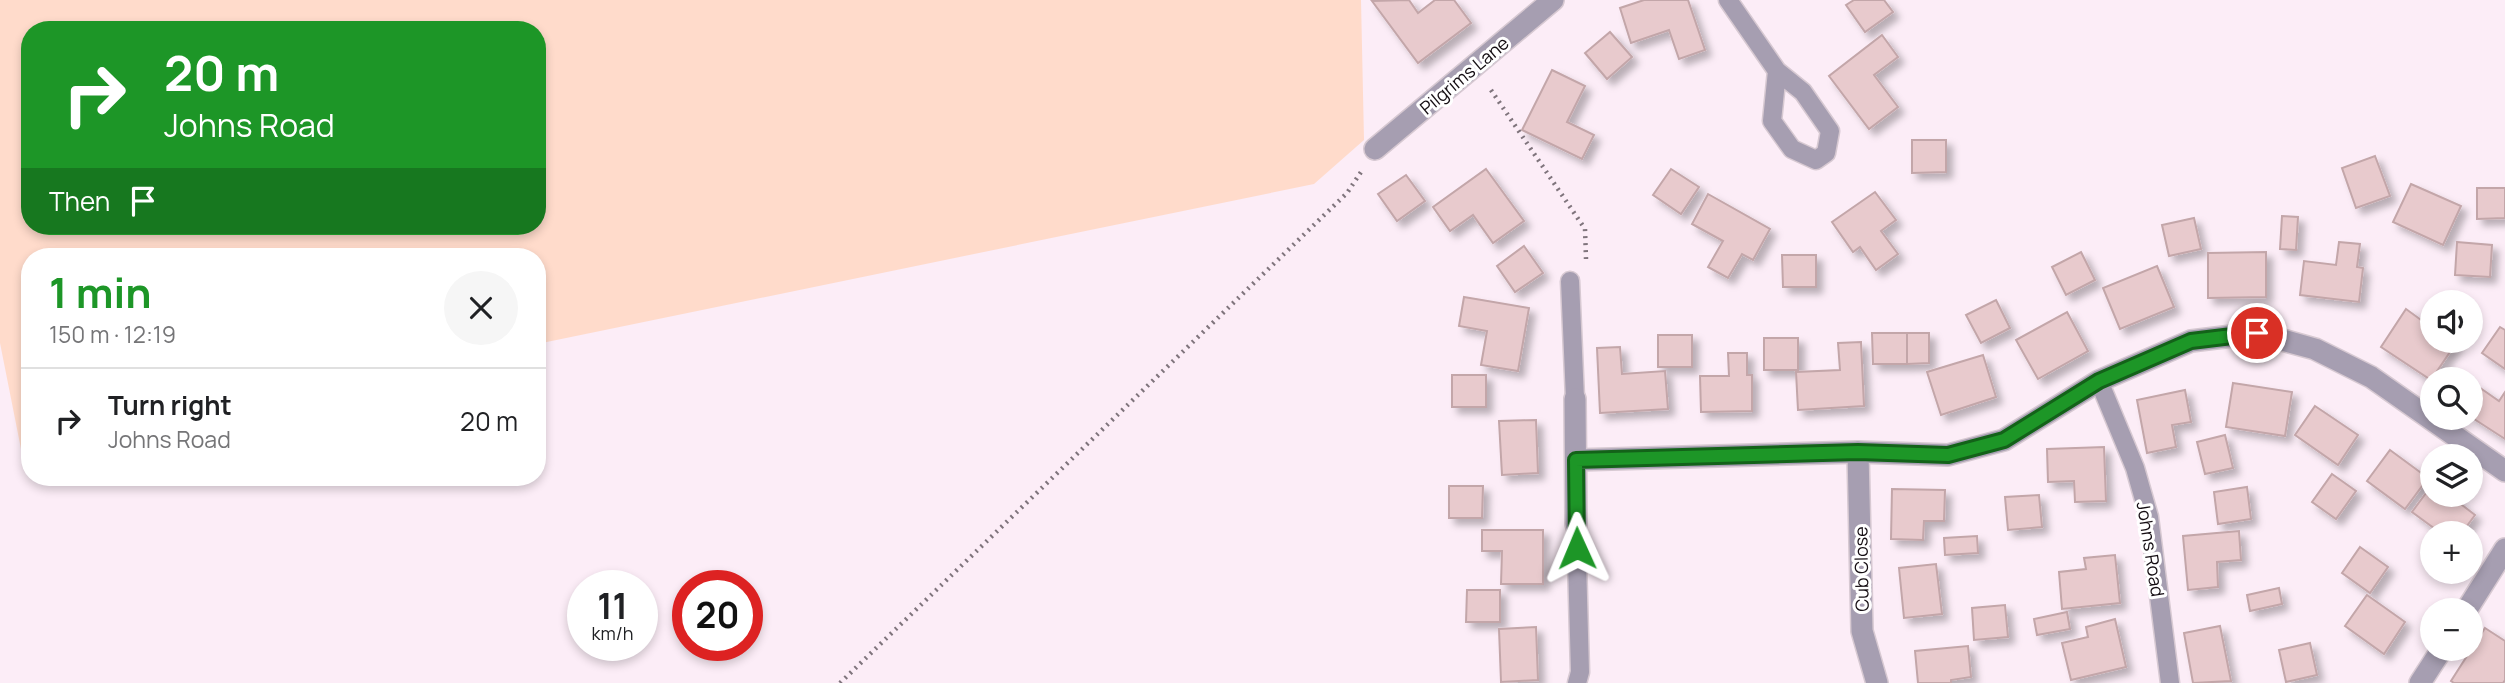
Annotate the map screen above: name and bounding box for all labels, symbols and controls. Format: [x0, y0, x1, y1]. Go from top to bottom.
street label: Pilgrims Lane [1414, 31, 1514, 119]
text: 20 m [164, 39, 279, 106]
icon: right [49, 49, 140, 140]
text: Johns Road [164, 103, 335, 147]
icon: arrive [124, 182, 162, 220]
text: Then [49, 183, 110, 219]
text: 1 min [49, 263, 152, 321]
button: close [444, 271, 518, 345]
map controls [2420, 290, 2483, 661]
button: sound [2420, 290, 2483, 353]
pin [2227, 303, 2287, 363]
icon: arrive [2238, 314, 2276, 352]
text: 150 m · 12:19 [49, 318, 176, 350]
button: search [2420, 367, 2483, 430]
text: Turn right [108, 387, 232, 423]
icon: right [49, 402, 87, 440]
text: 20 m [460, 403, 518, 439]
text: Johns Road [108, 423, 231, 455]
button: layers [2420, 444, 2483, 507]
street label: Johns Road [2132, 500, 2170, 598]
position arrow [1540, 511, 1614, 585]
button: + [2420, 521, 2483, 584]
street label: Cub Close [1848, 526, 1874, 612]
speed limit sign: 20 [672, 570, 763, 661]
text: 11 [597, 582, 628, 630]
button: − [2420, 598, 2483, 661]
text: km/h [592, 621, 633, 645]

